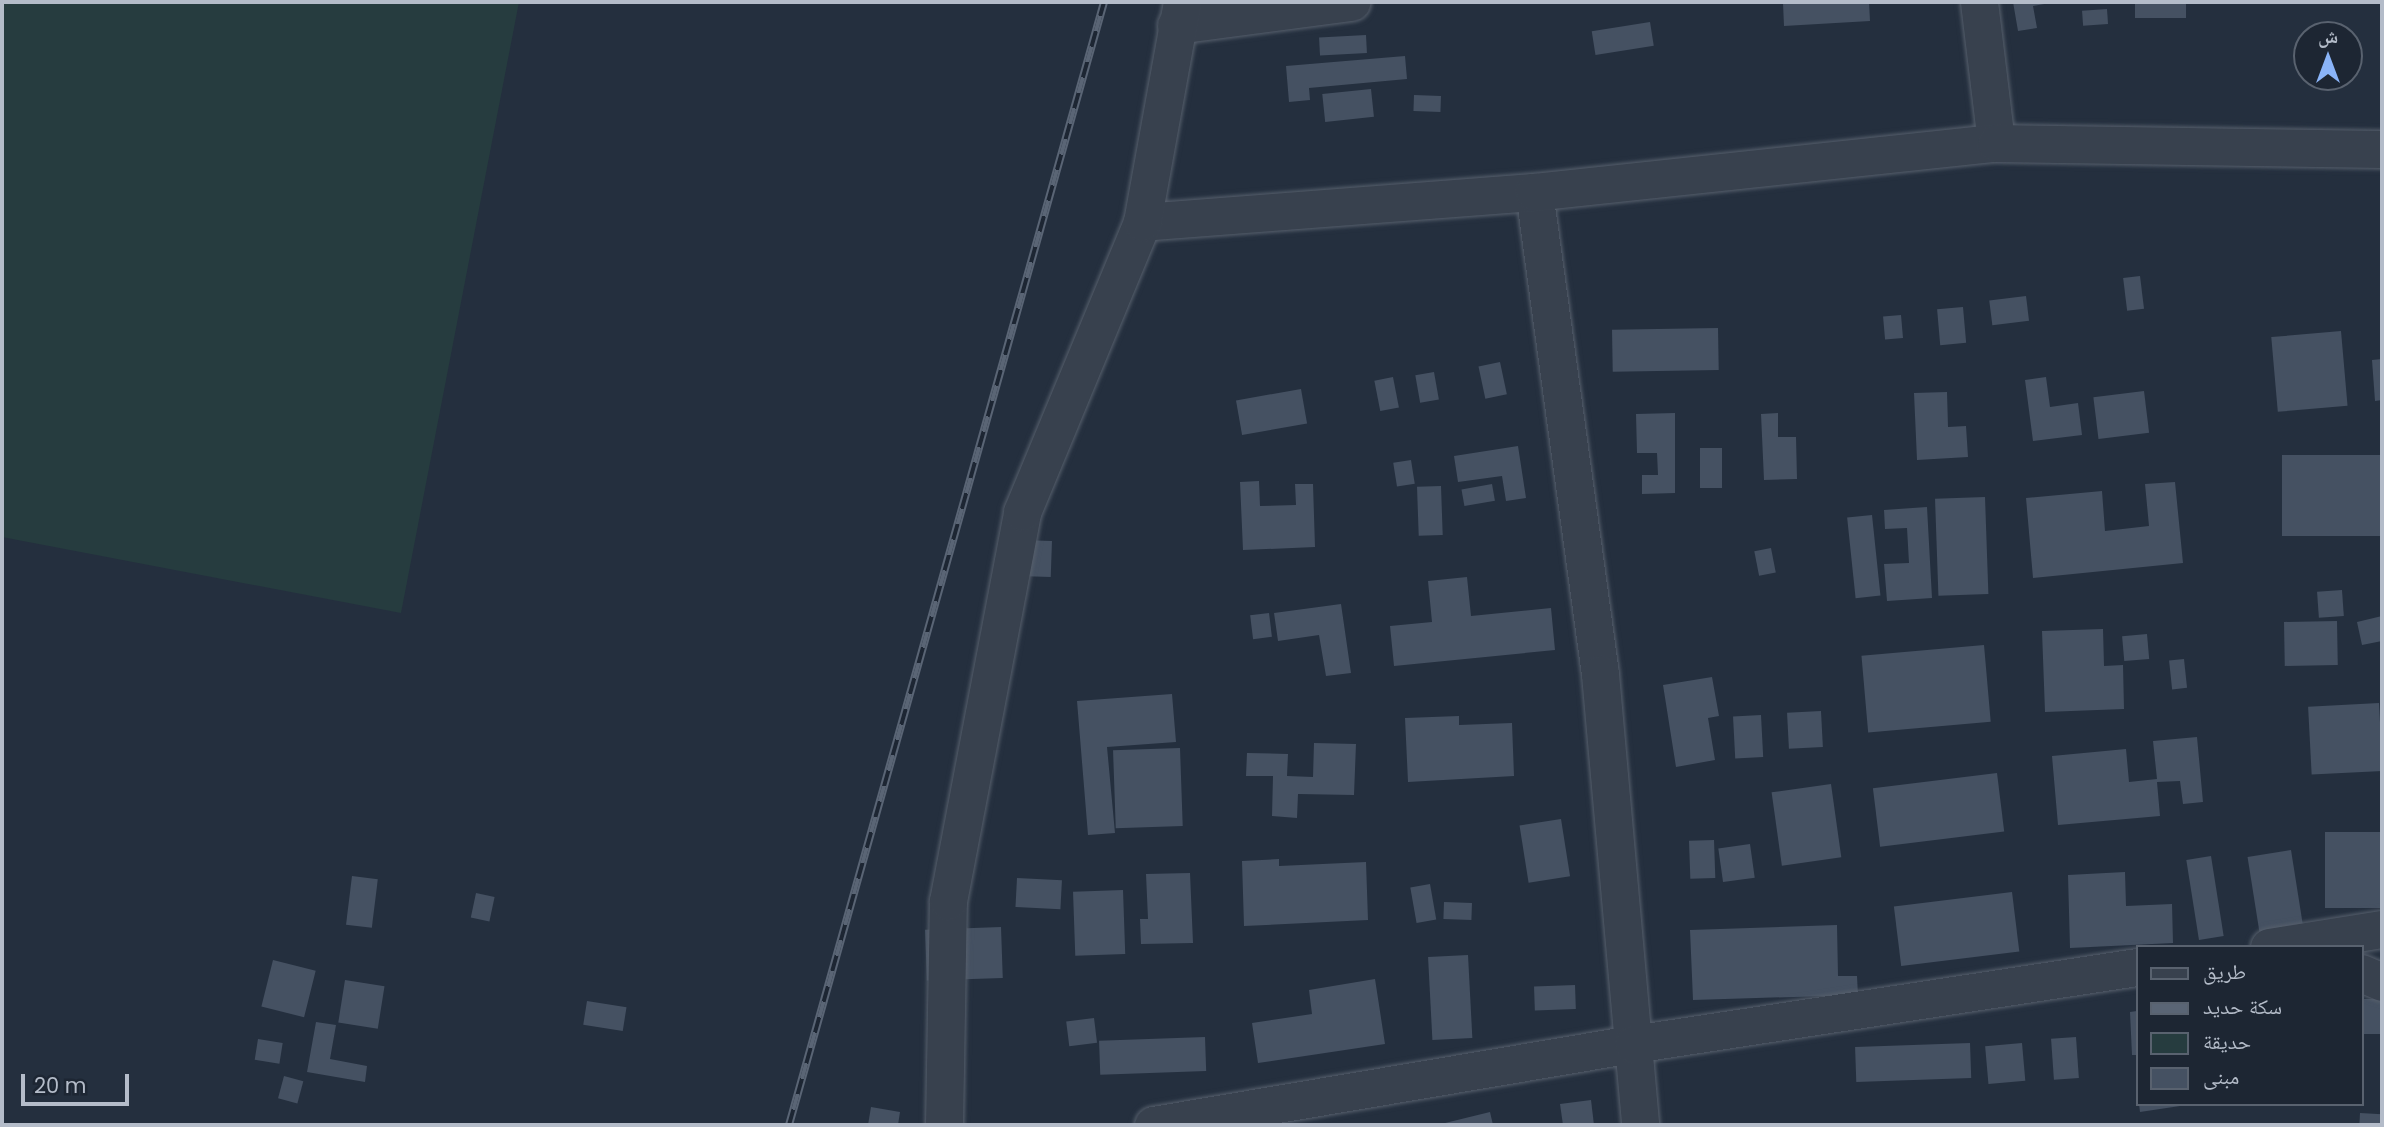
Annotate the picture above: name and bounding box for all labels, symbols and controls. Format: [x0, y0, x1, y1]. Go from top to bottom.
north arrow [2293, 21, 2363, 91]
text: ش [2318, 23, 2338, 50]
legend [2136, 945, 2363, 1106]
text: طريق [2203, 957, 2246, 986]
text: سكة حديد [2203, 992, 2282, 1021]
text: حديقة [2203, 1027, 2251, 1056]
scale bar [24, 1060, 133, 1104]
text: مبنى [2203, 1062, 2239, 1091]
text: 20 m [34, 1071, 87, 1100]

